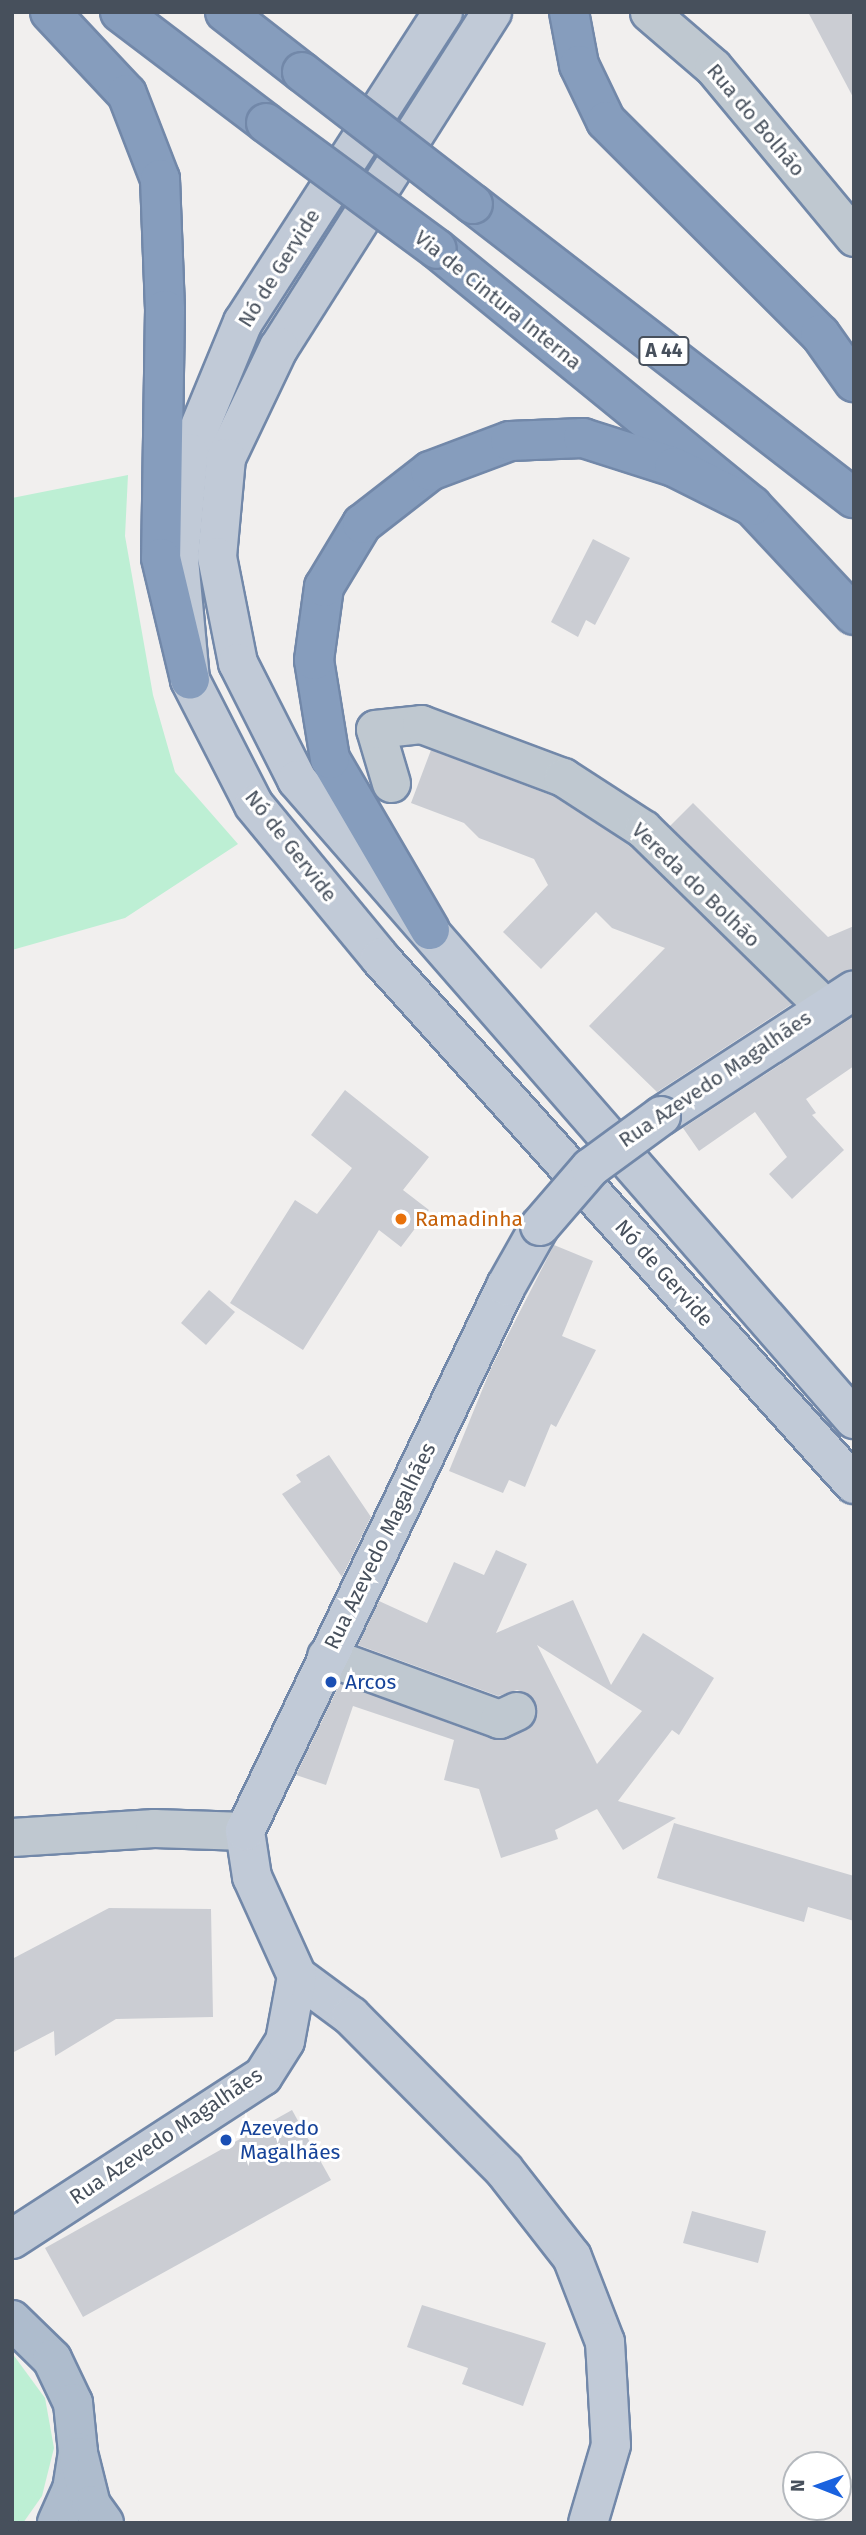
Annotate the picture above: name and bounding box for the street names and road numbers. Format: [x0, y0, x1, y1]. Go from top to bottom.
street label: Rua do Bolhão [702, 58, 810, 182]
street label: Nó de Gervide [233, 204, 325, 332]
street label: Via de Cintura Interna [409, 225, 587, 375]
road number: A 44 [638, 336, 690, 366]
street label: Nó de Gervide [240, 785, 342, 907]
street label: Vereda do Bolhão [627, 817, 765, 953]
street label: Rua Azevedo Magalhães [614, 1005, 816, 1153]
street label: Nó de Gervide [610, 1214, 718, 1332]
street label: Rua Azevedo Magalhães [319, 1439, 441, 1653]
street label: Rua Azevedo Magalhães [65, 2062, 267, 2210]

